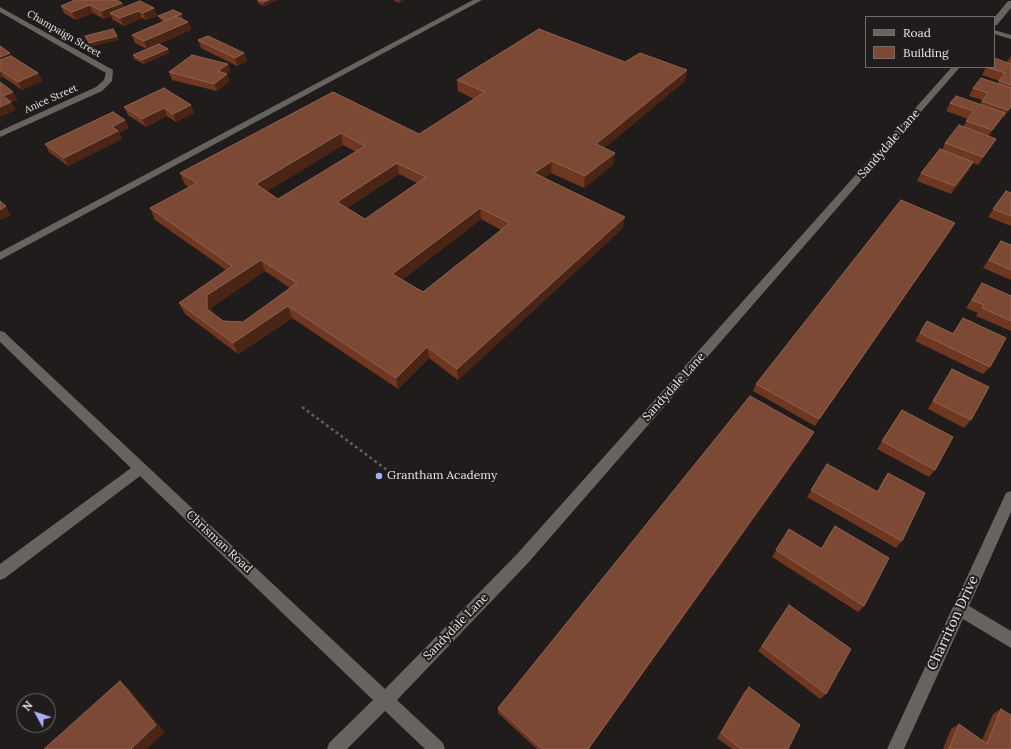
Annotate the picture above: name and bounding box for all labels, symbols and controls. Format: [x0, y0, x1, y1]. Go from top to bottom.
street label: Champaign Street [25, 8, 103, 60]
legend [865, 16, 995, 68]
text: Road [903, 25, 931, 40]
text: Building [903, 45, 949, 60]
street label: Anice Street [23, 82, 79, 116]
street label: Sandydale Lane [855, 106, 923, 182]
street label: Sandydale Lane [640, 350, 708, 424]
place label: Grantham Academy [387, 469, 497, 483]
marker: Grantham Academy [374, 471, 384, 481]
street label: Chrisman Road [183, 508, 255, 576]
street label: Charriton Drive [924, 573, 982, 673]
street label: Sandydale Lane [421, 591, 491, 663]
north arrow [16, 693, 56, 733]
text: N [19, 698, 36, 714]

